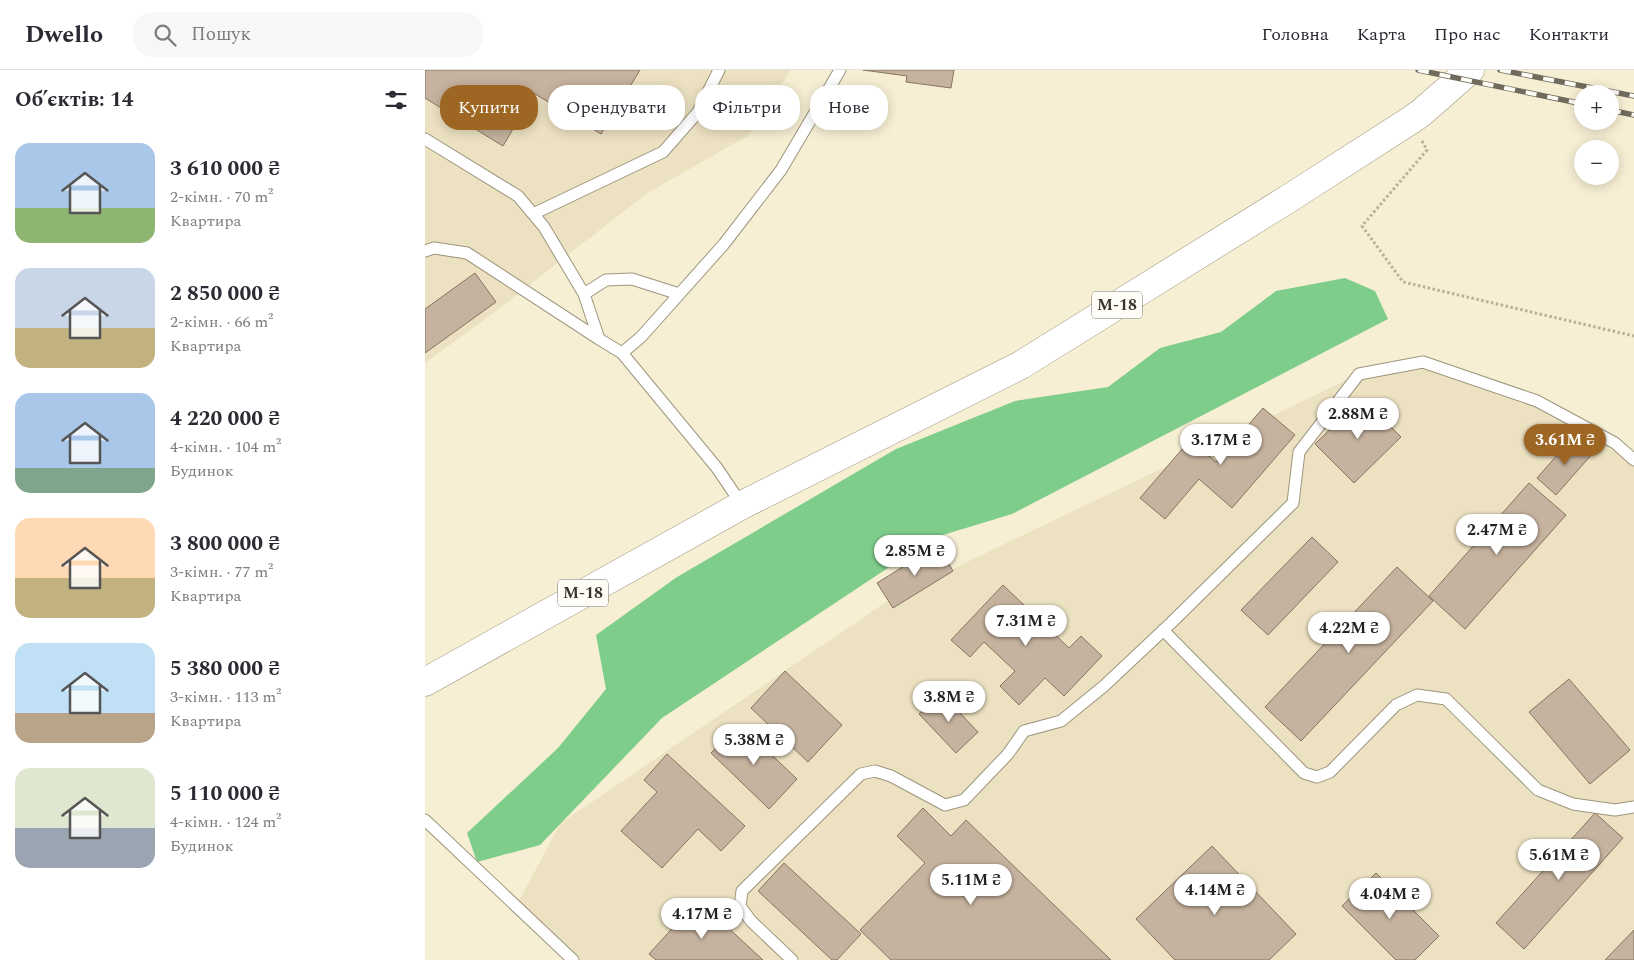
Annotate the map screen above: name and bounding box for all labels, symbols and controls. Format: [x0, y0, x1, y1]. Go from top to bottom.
search box [133, 12, 483, 57]
text: Dwello [25, 17, 103, 53]
text: Пошук [191, 20, 251, 49]
icon: search [151, 21, 179, 49]
text: Головна [1262, 21, 1329, 48]
text: Карта [1357, 21, 1406, 48]
text: Про нас [1434, 21, 1501, 48]
text: Контакти [1529, 21, 1609, 48]
text: Об’єктів: 14 [15, 84, 134, 116]
chip: Купити [440, 85, 538, 130]
chip: Орендувати [548, 85, 685, 130]
chip: Фільтри [695, 85, 800, 130]
chip: Нове [810, 85, 888, 130]
map controls [1574, 85, 1619, 185]
button: + [1574, 85, 1619, 130]
icon: filters [382, 86, 410, 114]
button: − [1574, 140, 1619, 185]
text: 3 610 000 ₴ [170, 153, 280, 185]
icon: home [55, 163, 115, 223]
text: 2-кімн. · 70 m² [170, 185, 273, 209]
text: Квартира [170, 209, 241, 233]
text: 2 850 000 ₴ [170, 278, 280, 310]
icon: home [55, 288, 115, 348]
road number: М-18 [1092, 292, 1142, 318]
text: 2-кімн. · 66 m² [170, 310, 273, 334]
text: Квартира [170, 334, 241, 358]
pin: 2.88M ₴ [1312, 398, 1404, 440]
text: 2.88M ₴ [1328, 402, 1388, 426]
text: 4 220 000 ₴ [170, 403, 280, 435]
icon: home [55, 413, 115, 473]
pin: 3.17M ₴ [1175, 424, 1267, 466]
pin: 3.61M ₴ [1519, 424, 1611, 466]
text: 3.17M ₴ [1191, 428, 1251, 452]
text: 3.61M ₴ [1535, 428, 1595, 452]
text: 4-кімн. · 104 m² [170, 435, 281, 459]
text: Будинок [170, 459, 234, 483]
pin: 2.47M ₴ [1451, 514, 1543, 556]
text: 2.47M ₴ [1467, 518, 1527, 542]
text: 3 800 000 ₴ [170, 528, 280, 560]
pin: 2.85M ₴ [869, 534, 961, 577]
icon: home [55, 538, 115, 598]
text: 2.85M ₴ [885, 539, 945, 563]
text: 3-кімн. · 77 m² [170, 560, 273, 584]
road number: М-18 [558, 579, 608, 606]
text: Квартира [170, 584, 241, 608]
pin: 7.31M ₴ [980, 604, 1072, 647]
text: 7.31M ₴ [996, 609, 1056, 633]
pin: 4.22M ₴ [1303, 612, 1395, 654]
text: 4.22M ₴ [1319, 616, 1379, 640]
text: 5 380 000 ₴ [170, 653, 280, 685]
icon: home [55, 663, 115, 723]
pin: 3.8M ₴ [908, 680, 990, 723]
text: 3-кімн. · 113 m² [170, 685, 281, 709]
text: 3.8M ₴ [923, 685, 975, 709]
text: Квартира [170, 709, 241, 733]
pin: 5.38M ₴ [708, 724, 800, 766]
text: 5.38M ₴ [724, 728, 784, 752]
text: 5 110 000 ₴ [170, 778, 280, 810]
icon: home [55, 788, 115, 848]
text: 4-кімн. · 124 m² [170, 810, 281, 834]
text: Будинок [170, 834, 234, 858]
pin: 5.61M ₴ [1513, 838, 1605, 881]
text: 5.61M ₴ [1529, 843, 1589, 867]
pin: 5.11M ₴ [925, 864, 1017, 906]
text: 5.11M ₴ [941, 868, 1001, 892]
pin: 4.14M ₴ [1169, 874, 1261, 916]
text: 4.14M ₴ [1185, 878, 1245, 902]
pin: 4.04M ₴ [1344, 878, 1436, 920]
text: 4.04M ₴ [1360, 882, 1420, 906]
pin: 4.17M ₴ [656, 898, 748, 940]
text: 4.17M ₴ [672, 902, 732, 926]

